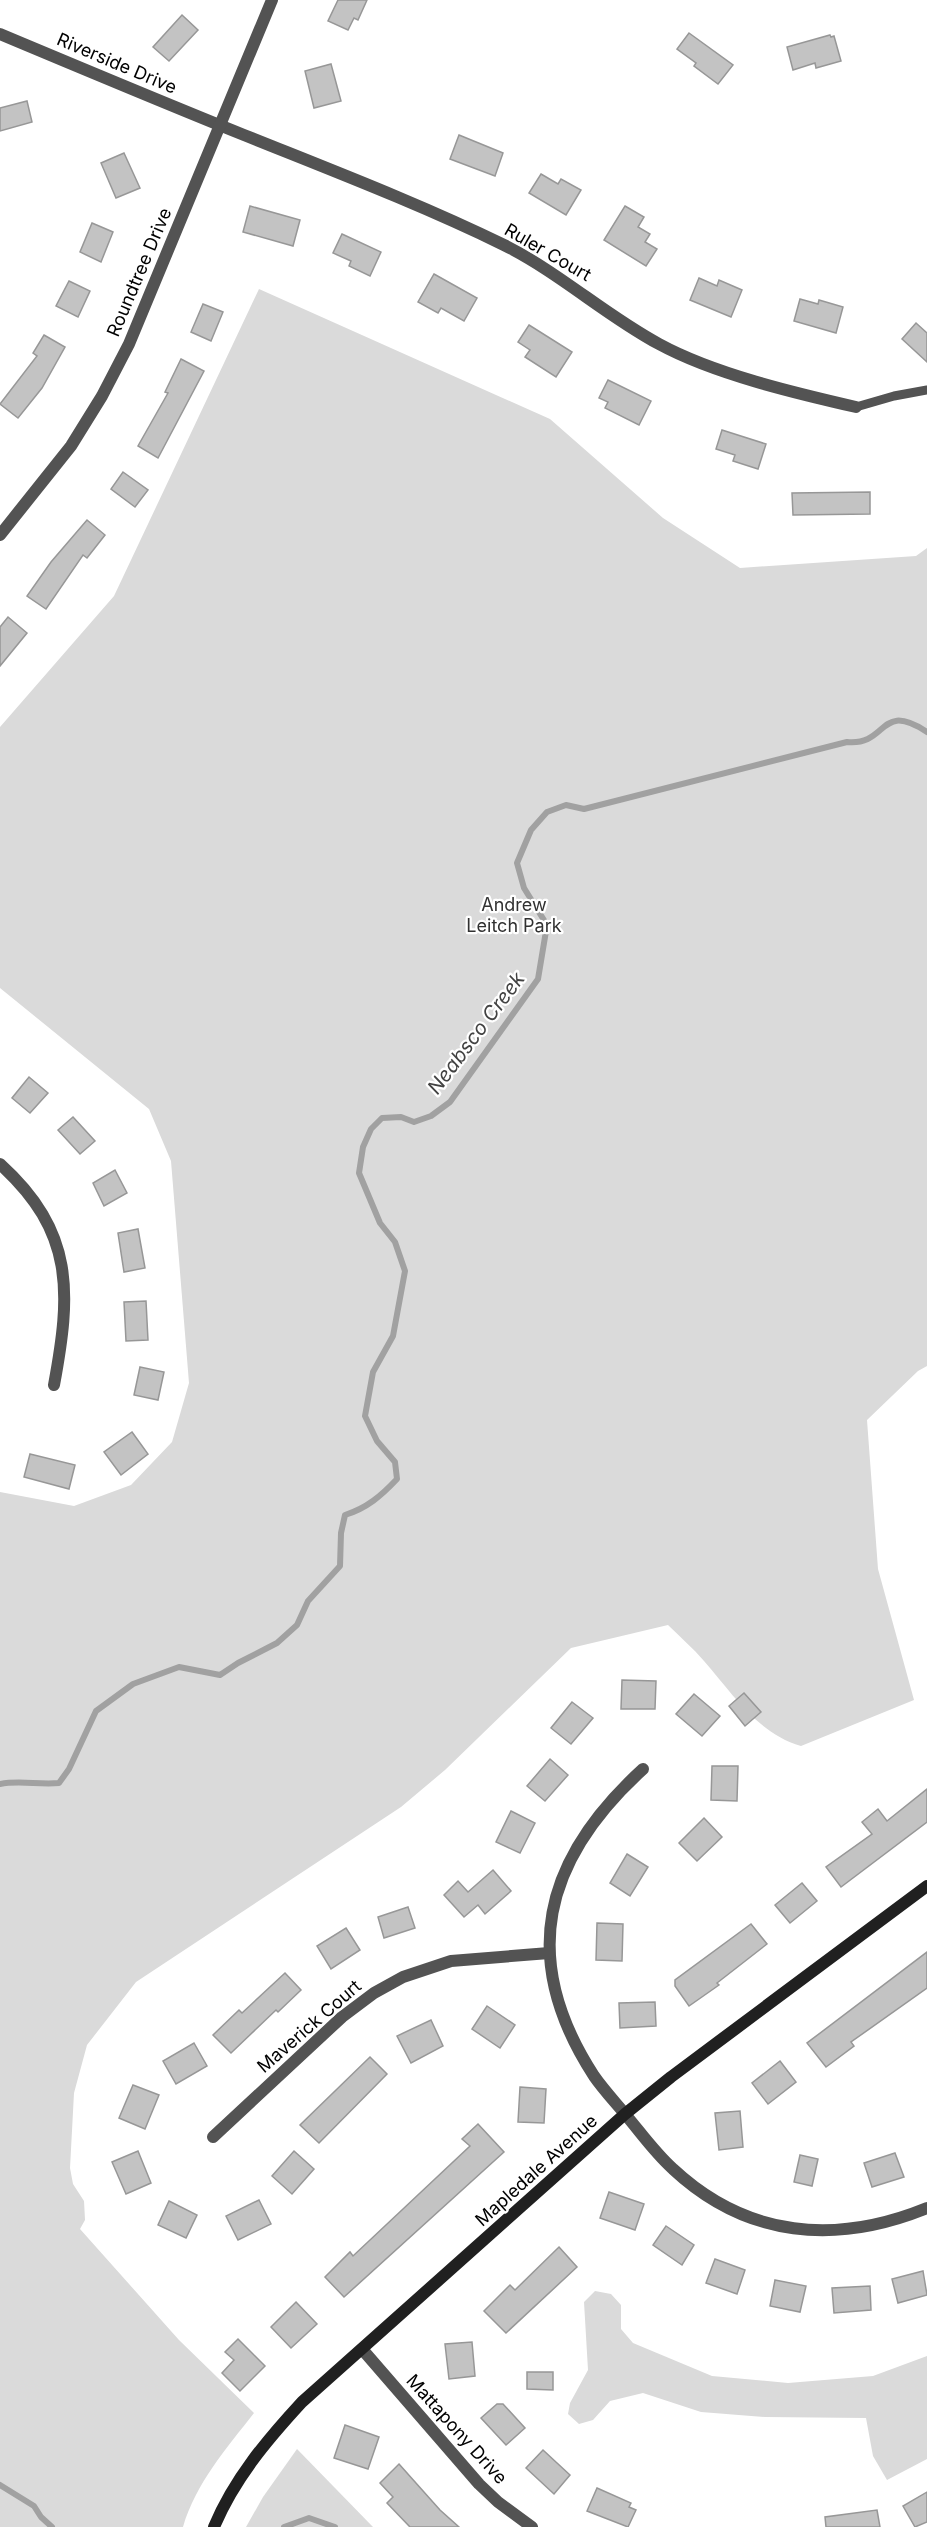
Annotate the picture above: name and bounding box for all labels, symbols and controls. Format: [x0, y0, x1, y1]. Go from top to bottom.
street label: Riverside Drive [54, 28, 180, 98]
street label: Roundtree Drive [102, 204, 176, 340]
street label: Ruler Court [501, 219, 595, 285]
park label: Andrew Leitch Park [466, 894, 562, 936]
water label: Neabsco Creek [422, 966, 530, 1099]
street label: Maverick Court [253, 1975, 365, 2077]
street label: Mapledale Avenue [471, 2110, 601, 2230]
street label: Mattapony Drive [402, 2370, 512, 2488]

